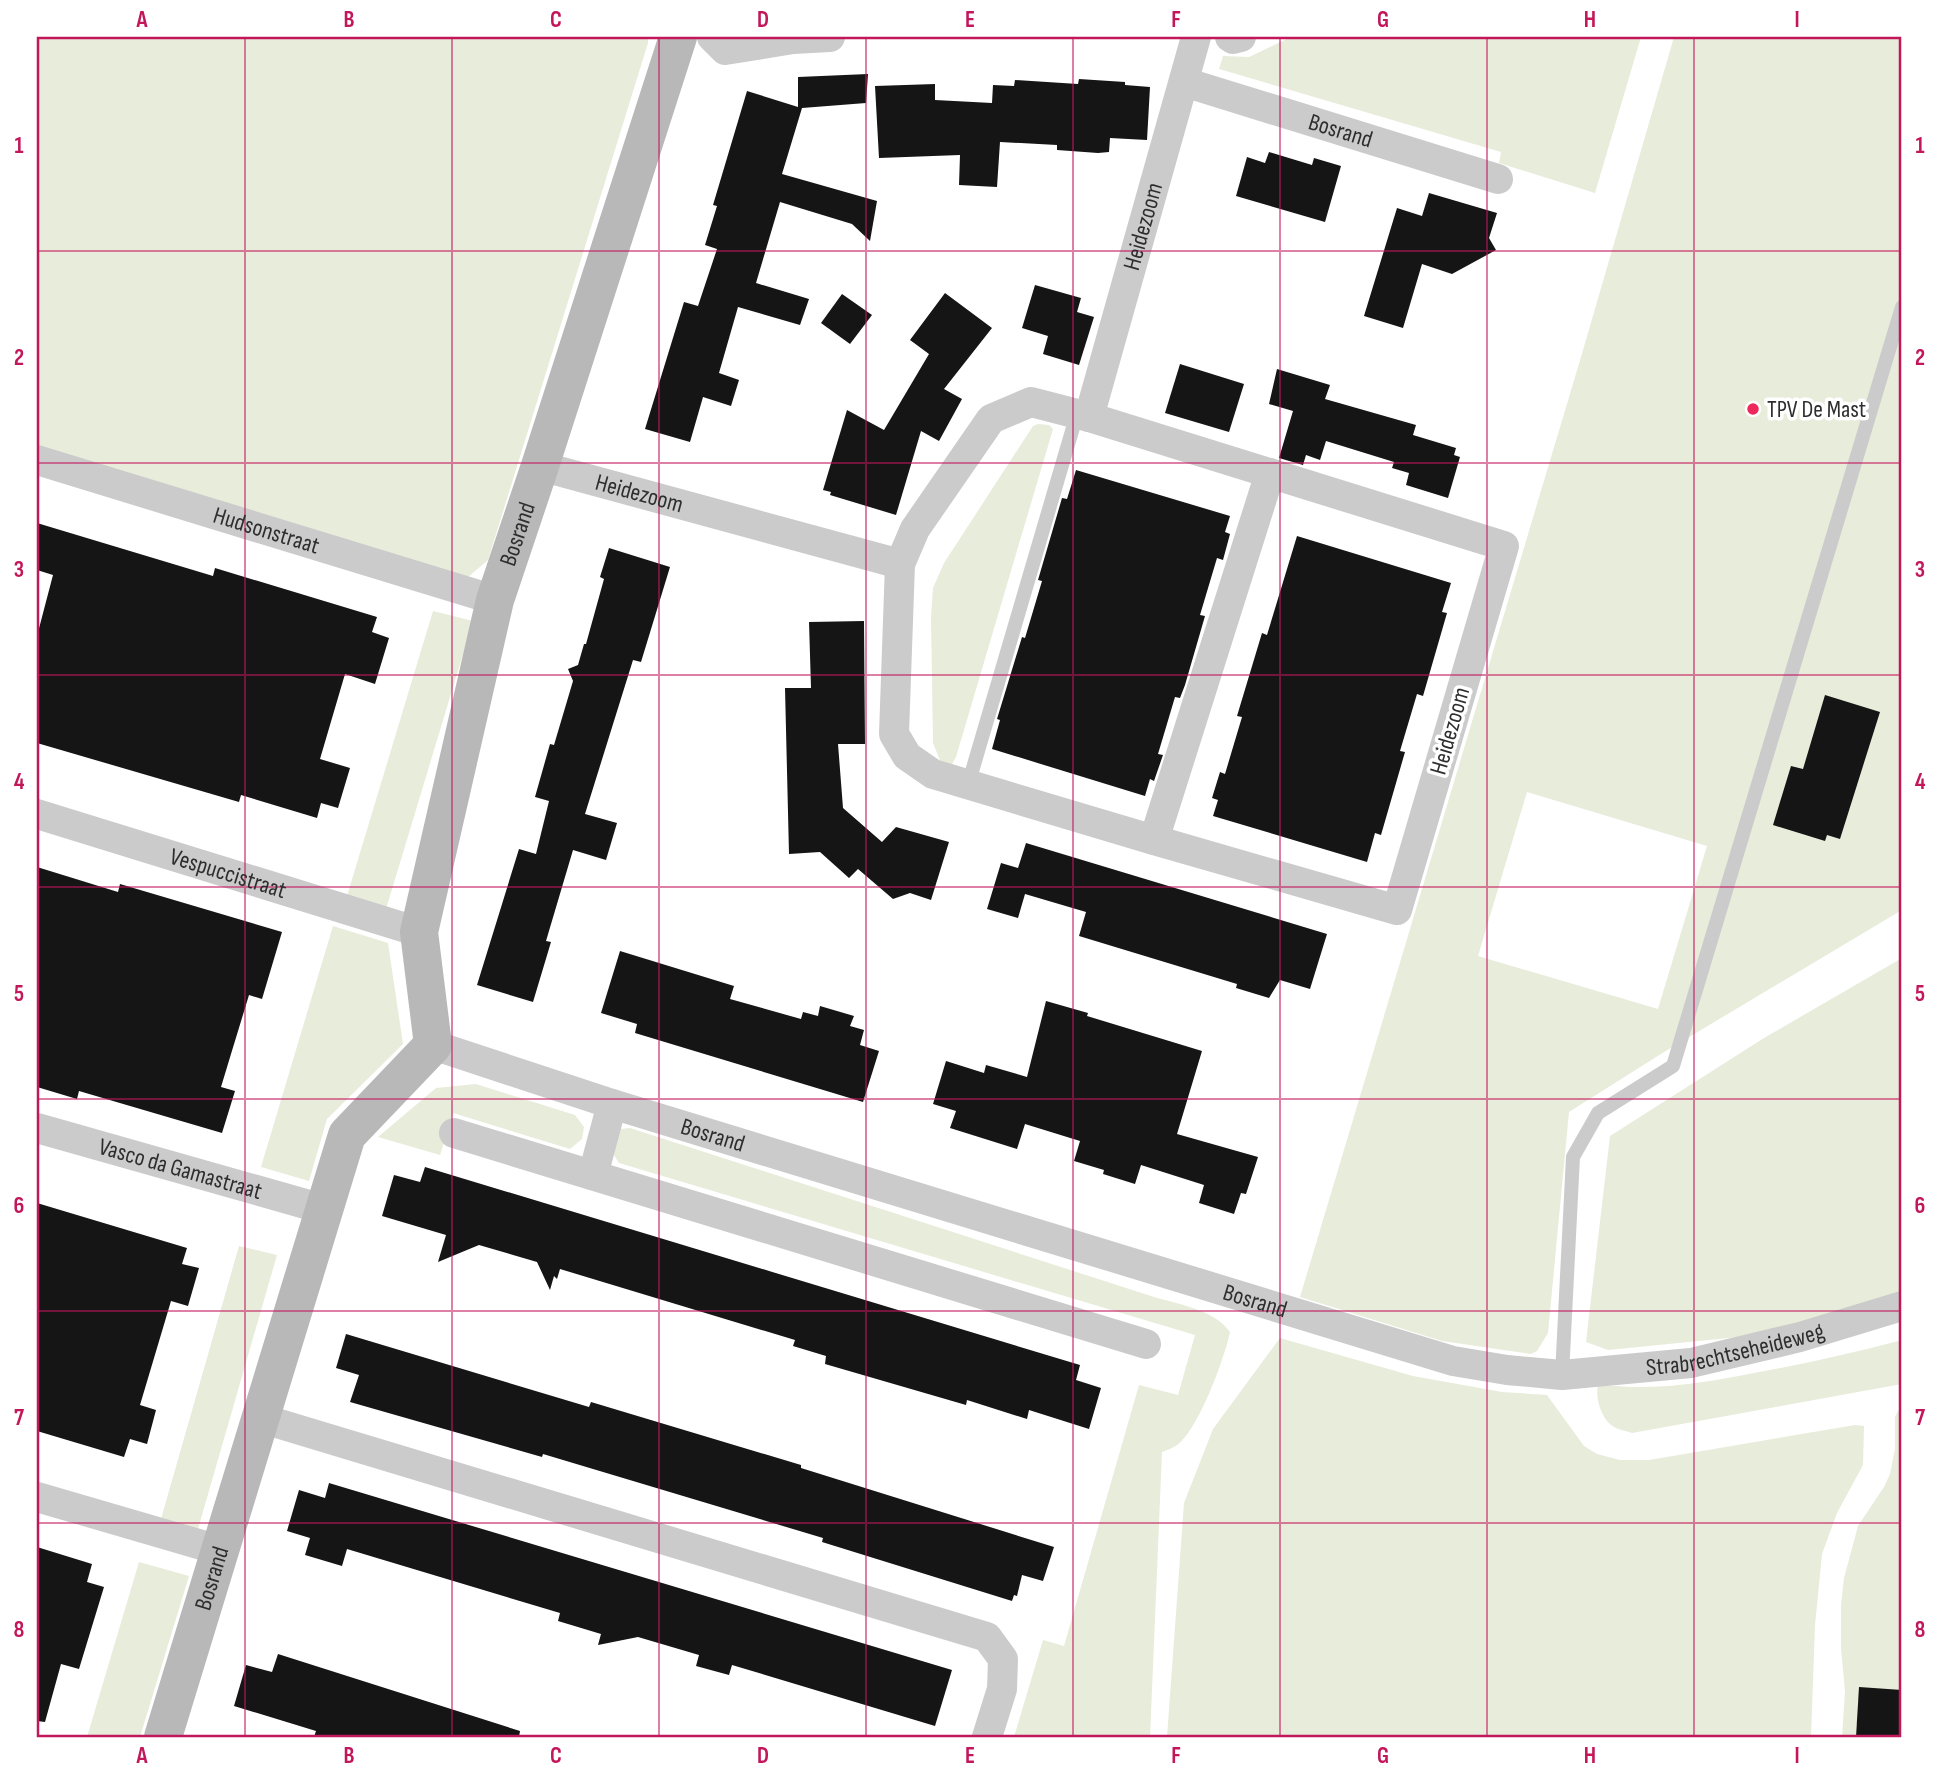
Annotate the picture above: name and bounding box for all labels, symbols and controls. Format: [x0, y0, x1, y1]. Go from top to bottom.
text: A [136, 6, 149, 34]
text: B [344, 6, 355, 34]
text: C [550, 6, 562, 34]
text: D [757, 6, 769, 34]
text: E [965, 6, 975, 34]
text: F [1171, 6, 1181, 34]
text: G [1377, 6, 1389, 34]
text: H [1584, 6, 1596, 34]
text: I [1794, 6, 1800, 34]
street label: Bosrand [1305, 107, 1376, 154]
text: 1 [14, 132, 24, 160]
text: 1 [1915, 132, 1925, 160]
street label: Heidezoom [1117, 179, 1169, 273]
text: 2 [14, 344, 24, 372]
text: 2 [1915, 344, 1925, 372]
place label: TPV De Mast [1767, 395, 1866, 424]
marker: TPV De Mast [1745, 401, 1761, 417]
street label: Heidezoom [592, 467, 686, 519]
street label: Bosrand [493, 498, 541, 570]
street label: Hudsonstraat [210, 500, 323, 560]
text: 3 [14, 556, 24, 584]
text: 3 [1915, 556, 1925, 584]
street label: Heidezoom [1424, 684, 1476, 778]
text: 4 [14, 768, 25, 796]
text: 4 [1915, 768, 1926, 796]
street label: Vespuccistraat [166, 841, 290, 905]
text: 5 [14, 980, 24, 1008]
text: 5 [1915, 980, 1925, 1008]
street label: Bosrand [677, 1111, 748, 1158]
street label: Vasco da Gamastraat [95, 1132, 265, 1206]
text: 6 [14, 1192, 24, 1220]
text: 6 [1915, 1192, 1925, 1220]
street label: Bosrand [1220, 1277, 1291, 1324]
street label: Strabrechtseheideweg [1645, 1316, 1828, 1382]
text: 7 [14, 1404, 24, 1432]
text: 7 [1915, 1404, 1925, 1432]
street label: Bosrand [188, 1543, 235, 1614]
text: 8 [14, 1616, 25, 1644]
text: 8 [1915, 1616, 1926, 1644]
text: A [136, 1742, 149, 1770]
text: B [344, 1742, 355, 1770]
text: C [550, 1742, 562, 1770]
text: D [757, 1742, 769, 1770]
text: E [965, 1742, 975, 1770]
text: F [1171, 1742, 1181, 1770]
text: G [1377, 1742, 1389, 1770]
text: H [1584, 1742, 1596, 1770]
text: I [1794, 1742, 1800, 1770]

